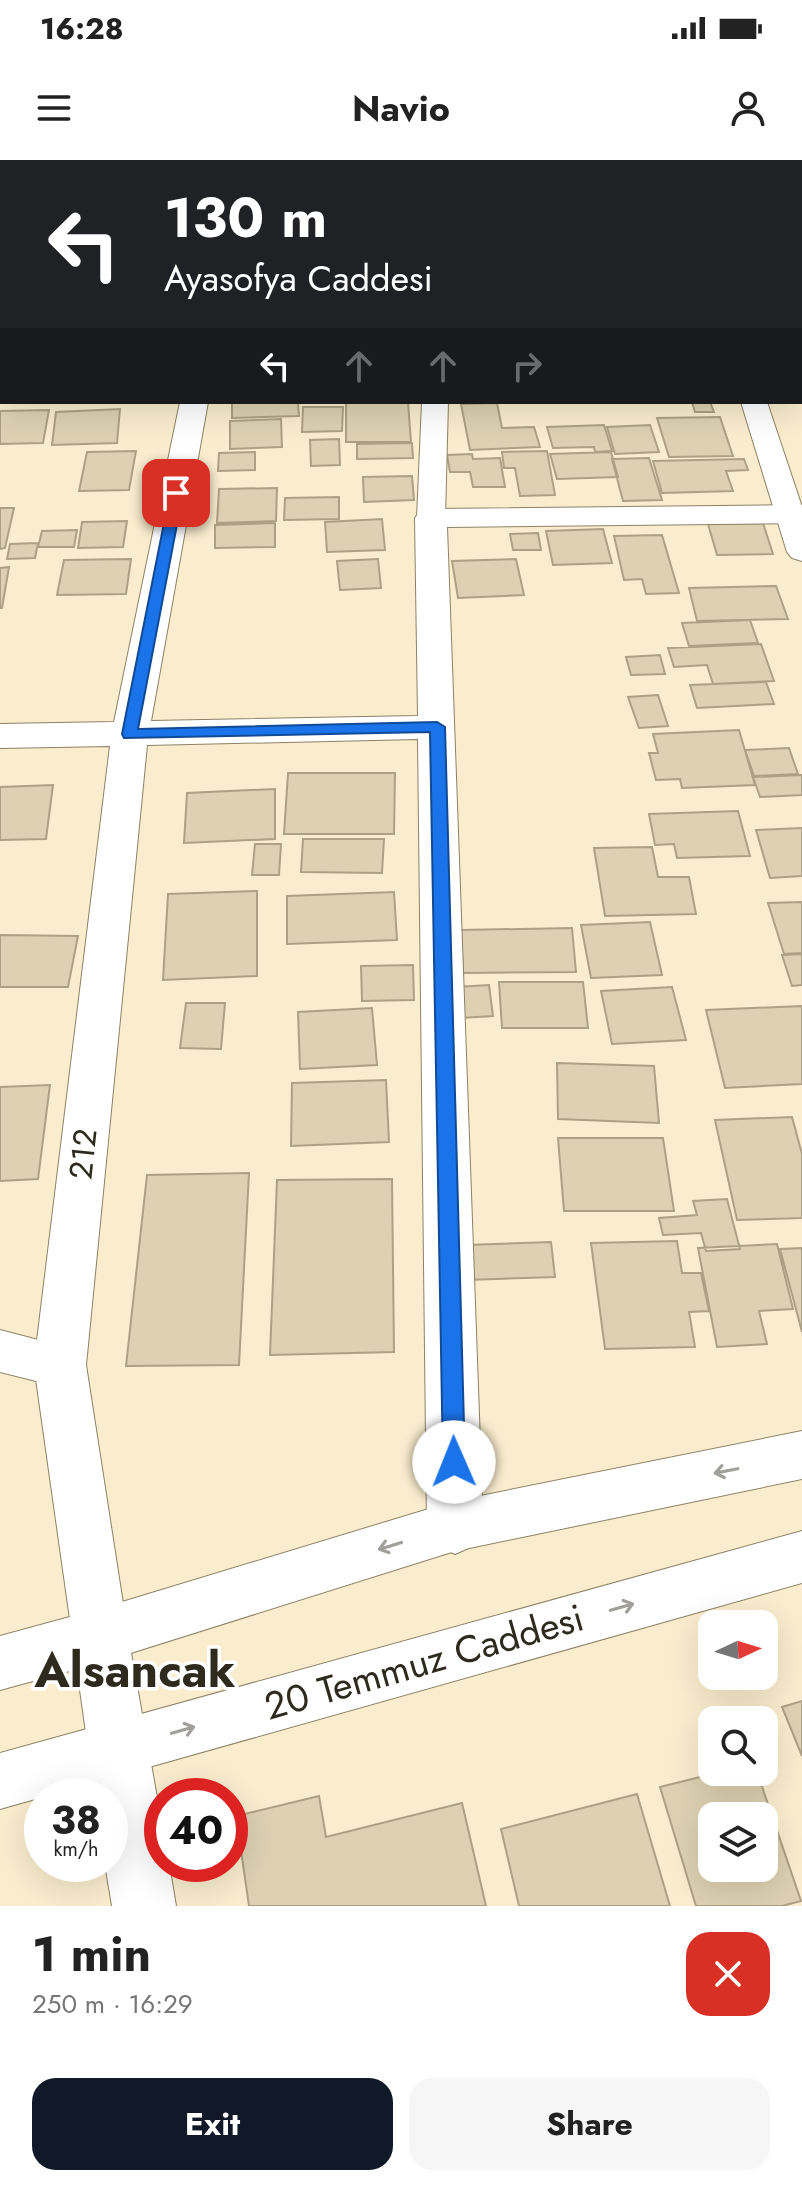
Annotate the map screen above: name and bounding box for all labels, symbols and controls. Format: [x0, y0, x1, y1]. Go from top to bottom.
text: 16:28 [40, 7, 124, 50]
text: Navio [352, 82, 450, 134]
icon: menu [32, 86, 76, 130]
icon: person [726, 86, 770, 130]
text: 130 m [164, 177, 327, 258]
icon: left [32, 192, 136, 296]
text: Ayasofya Caddesi [164, 252, 433, 304]
icon: left [253, 344, 297, 388]
icon: ahead [337, 344, 381, 388]
icon: ahead [421, 344, 465, 388]
icon: right [505, 344, 549, 388]
pin [142, 459, 210, 527]
icon: arrive [154, 471, 198, 515]
street label: 212 [57, 1126, 109, 1182]
position arrow [412, 1420, 496, 1504]
one-way arrow [713, 1464, 739, 1479]
one-way arrow [378, 1539, 404, 1554]
street label: 20 Temmuz Caddesi [258, 1590, 590, 1733]
one-way arrow [609, 1599, 635, 1614]
north arrow [698, 1610, 778, 1690]
map controls [698, 1610, 778, 1882]
district label: Alsancak [34, 1636, 236, 1705]
button: search [698, 1706, 778, 1786]
one-way arrow [169, 1722, 195, 1737]
speed limit sign: 40 [144, 1778, 248, 1882]
text: 38 [51, 1791, 101, 1849]
button: layers [698, 1802, 778, 1882]
text: km/h [53, 1835, 99, 1864]
text: 1 min [32, 1920, 151, 1989]
button: close [686, 1932, 770, 2016]
text: 250 m · 16:29 [32, 1985, 193, 2023]
button: Exit [32, 2078, 393, 2170]
button: Share [409, 2078, 770, 2170]

